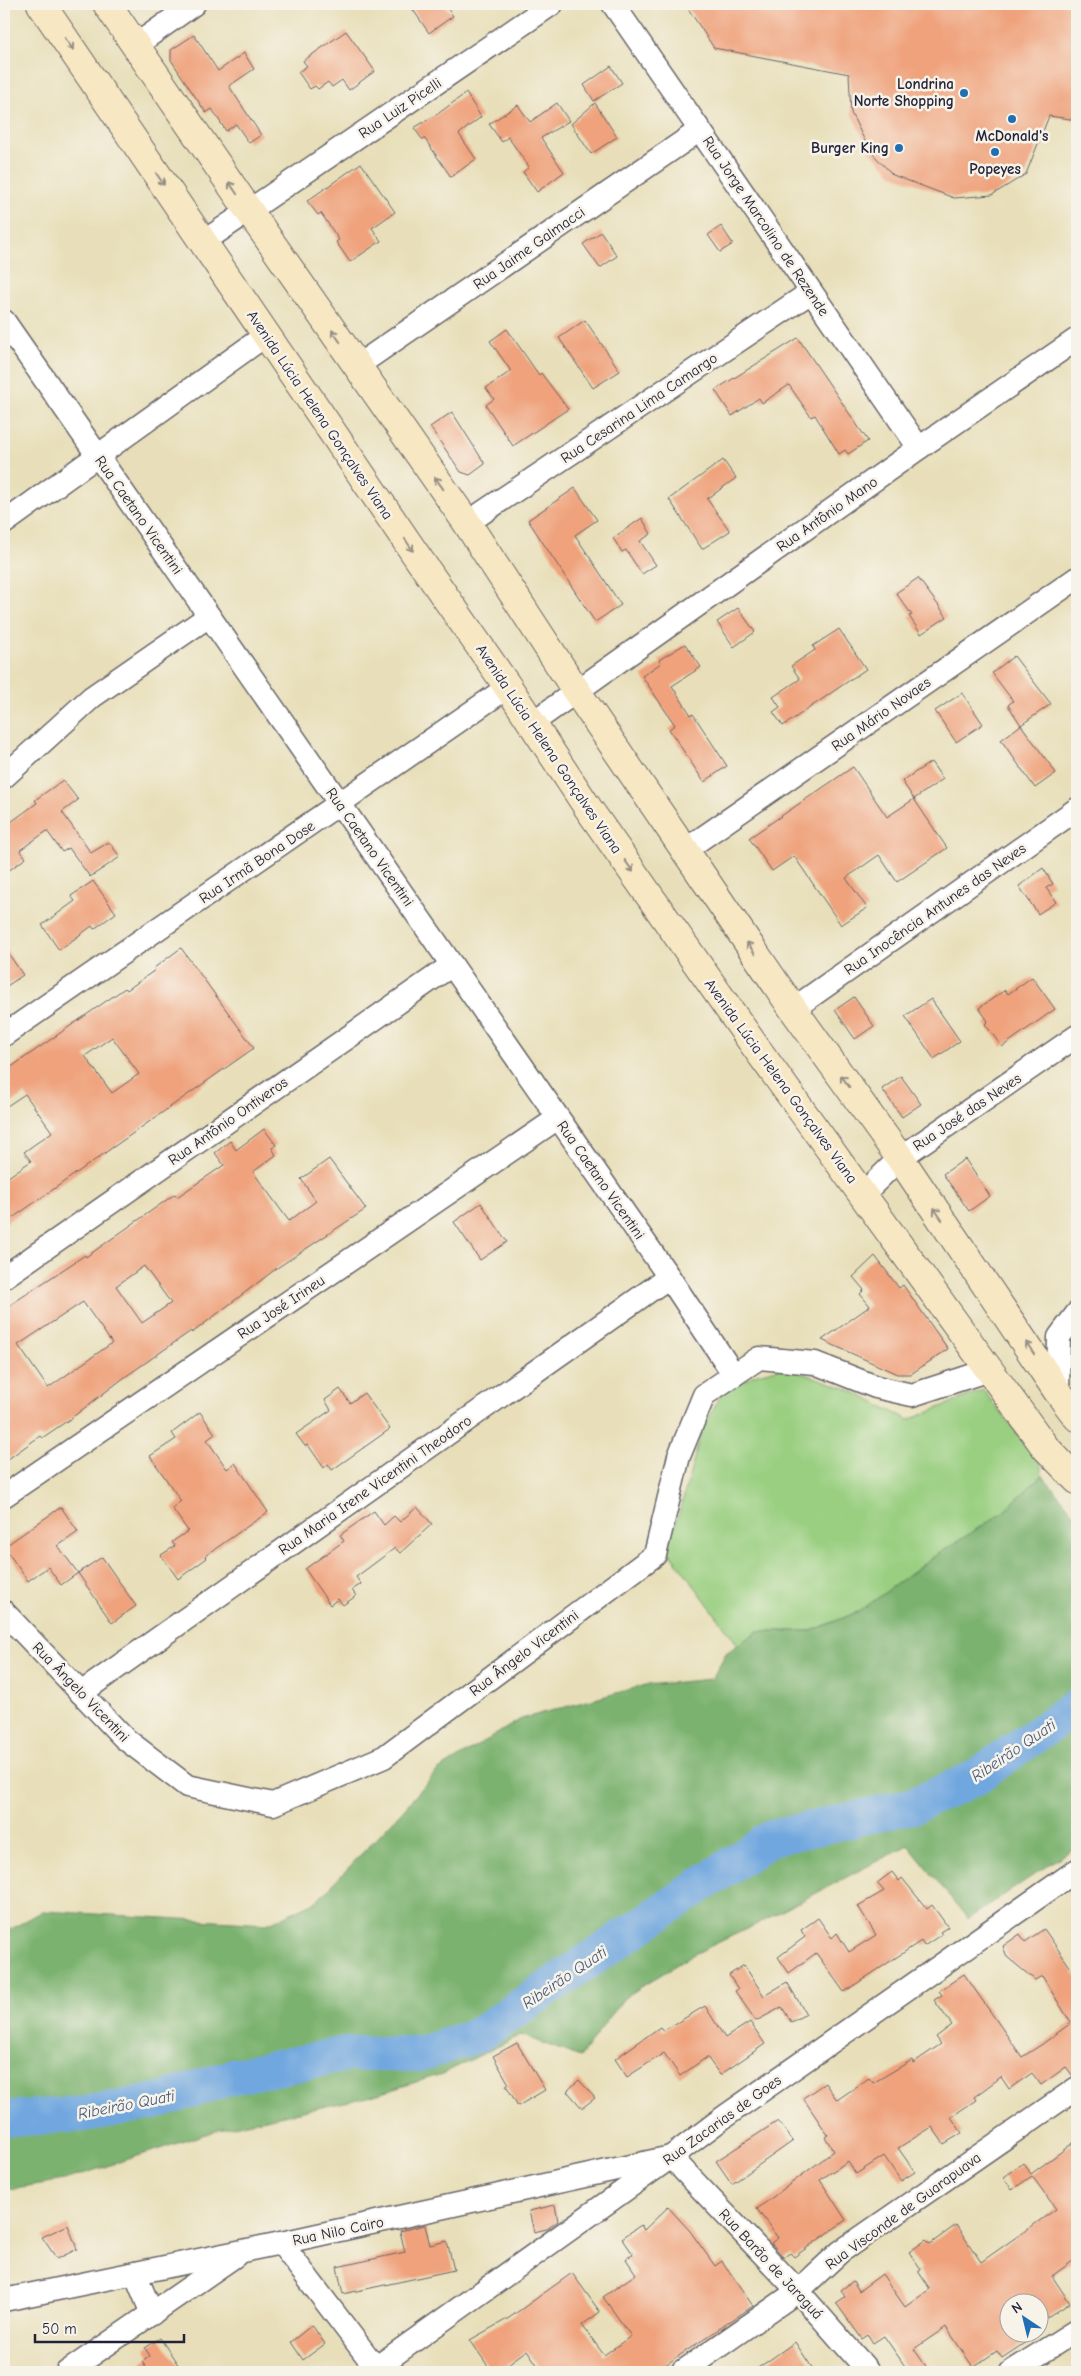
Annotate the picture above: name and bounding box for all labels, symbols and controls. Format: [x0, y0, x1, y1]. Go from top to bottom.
one-way arrow [63, 37, 74, 51]
street label: Rua Luiz Picelli [355, 74, 445, 142]
place label: Londrina Norte Shopping [854, 75, 954, 110]
marker: Londrina Norte Shopping [958, 87, 970, 99]
marker: McDonald's [1006, 113, 1018, 125]
place label: McDonald's [976, 127, 1048, 145]
street label: Rua Jorge Marcolino de Rezende [699, 133, 833, 320]
place label: Burger King [811, 139, 889, 157]
marker: Burger King [893, 142, 905, 154]
marker: Popeyes [989, 146, 1001, 158]
place label: Popeyes [969, 160, 1021, 178]
one-way arrow [155, 171, 165, 185]
one-way arrow [228, 182, 238, 196]
street label: Rua Jaime Galmacci [470, 203, 588, 293]
street label: Avenida Lúcia Helena Gonçalves Viana [243, 307, 397, 523]
one-way arrow [331, 329, 341, 343]
street label: Rua Cesarina Lima Camargo [557, 349, 721, 467]
street label: Rua Caetano Vicentini [91, 452, 187, 578]
street label: Rua Antônio Mano [773, 472, 881, 556]
one-way arrow [434, 476, 444, 490]
one-way arrow [404, 537, 414, 551]
street label: Avenida Lúcia Helena Gonçalves Viana [472, 641, 626, 857]
street label: Rua Mário Novaes [828, 673, 934, 755]
street label: Rua Caetano Vicentini [322, 784, 418, 910]
street label: Rua Irmã Bona Dose [196, 816, 319, 907]
street label: Rua Inocência Antunes das Neves [841, 839, 1029, 979]
one-way arrow [624, 859, 634, 873]
one-way arrow [746, 941, 756, 955]
street label: Avenida Lúcia Helena Gonçalves Viana [701, 975, 861, 1187]
street label: Rua José das Neves [909, 1069, 1025, 1155]
street label: Rua Antônio Ontiveros [165, 1073, 291, 1169]
one-way arrow [839, 1075, 850, 1088]
street label: Rua Caetano Vicentini [553, 1117, 649, 1243]
one-way arrow [933, 1207, 943, 1221]
street label: Rua José Irineu [234, 1271, 328, 1343]
one-way arrow [1024, 1341, 1035, 1355]
street label: Rua Maria Irene Vicentini Theodoro [275, 1411, 475, 1559]
street label: Rua Ângelo Vicentini [465, 1605, 582, 1700]
street label: Rua Ângelo Vicentini [29, 1638, 134, 1746]
water label: Ribeirão Quati [968, 1716, 1060, 1786]
water label: Ribeirão Quati [519, 1943, 611, 2013]
street label: Rua Zacarias de Goes [659, 2071, 785, 2169]
water label: Ribeirão Quati [76, 2087, 176, 2123]
street label: Rua Visconde de Guarapuava [822, 2148, 984, 2274]
street label: Rua Barão de Jaraguá [715, 2205, 827, 2323]
street label: Rua Nilo Cairo [291, 2213, 385, 2249]
north arrow [998, 2294, 1048, 2344]
text: N [1008, 2298, 1025, 2317]
scale bar [35, 2311, 184, 2343]
text: 50 m [42, 2320, 77, 2338]

